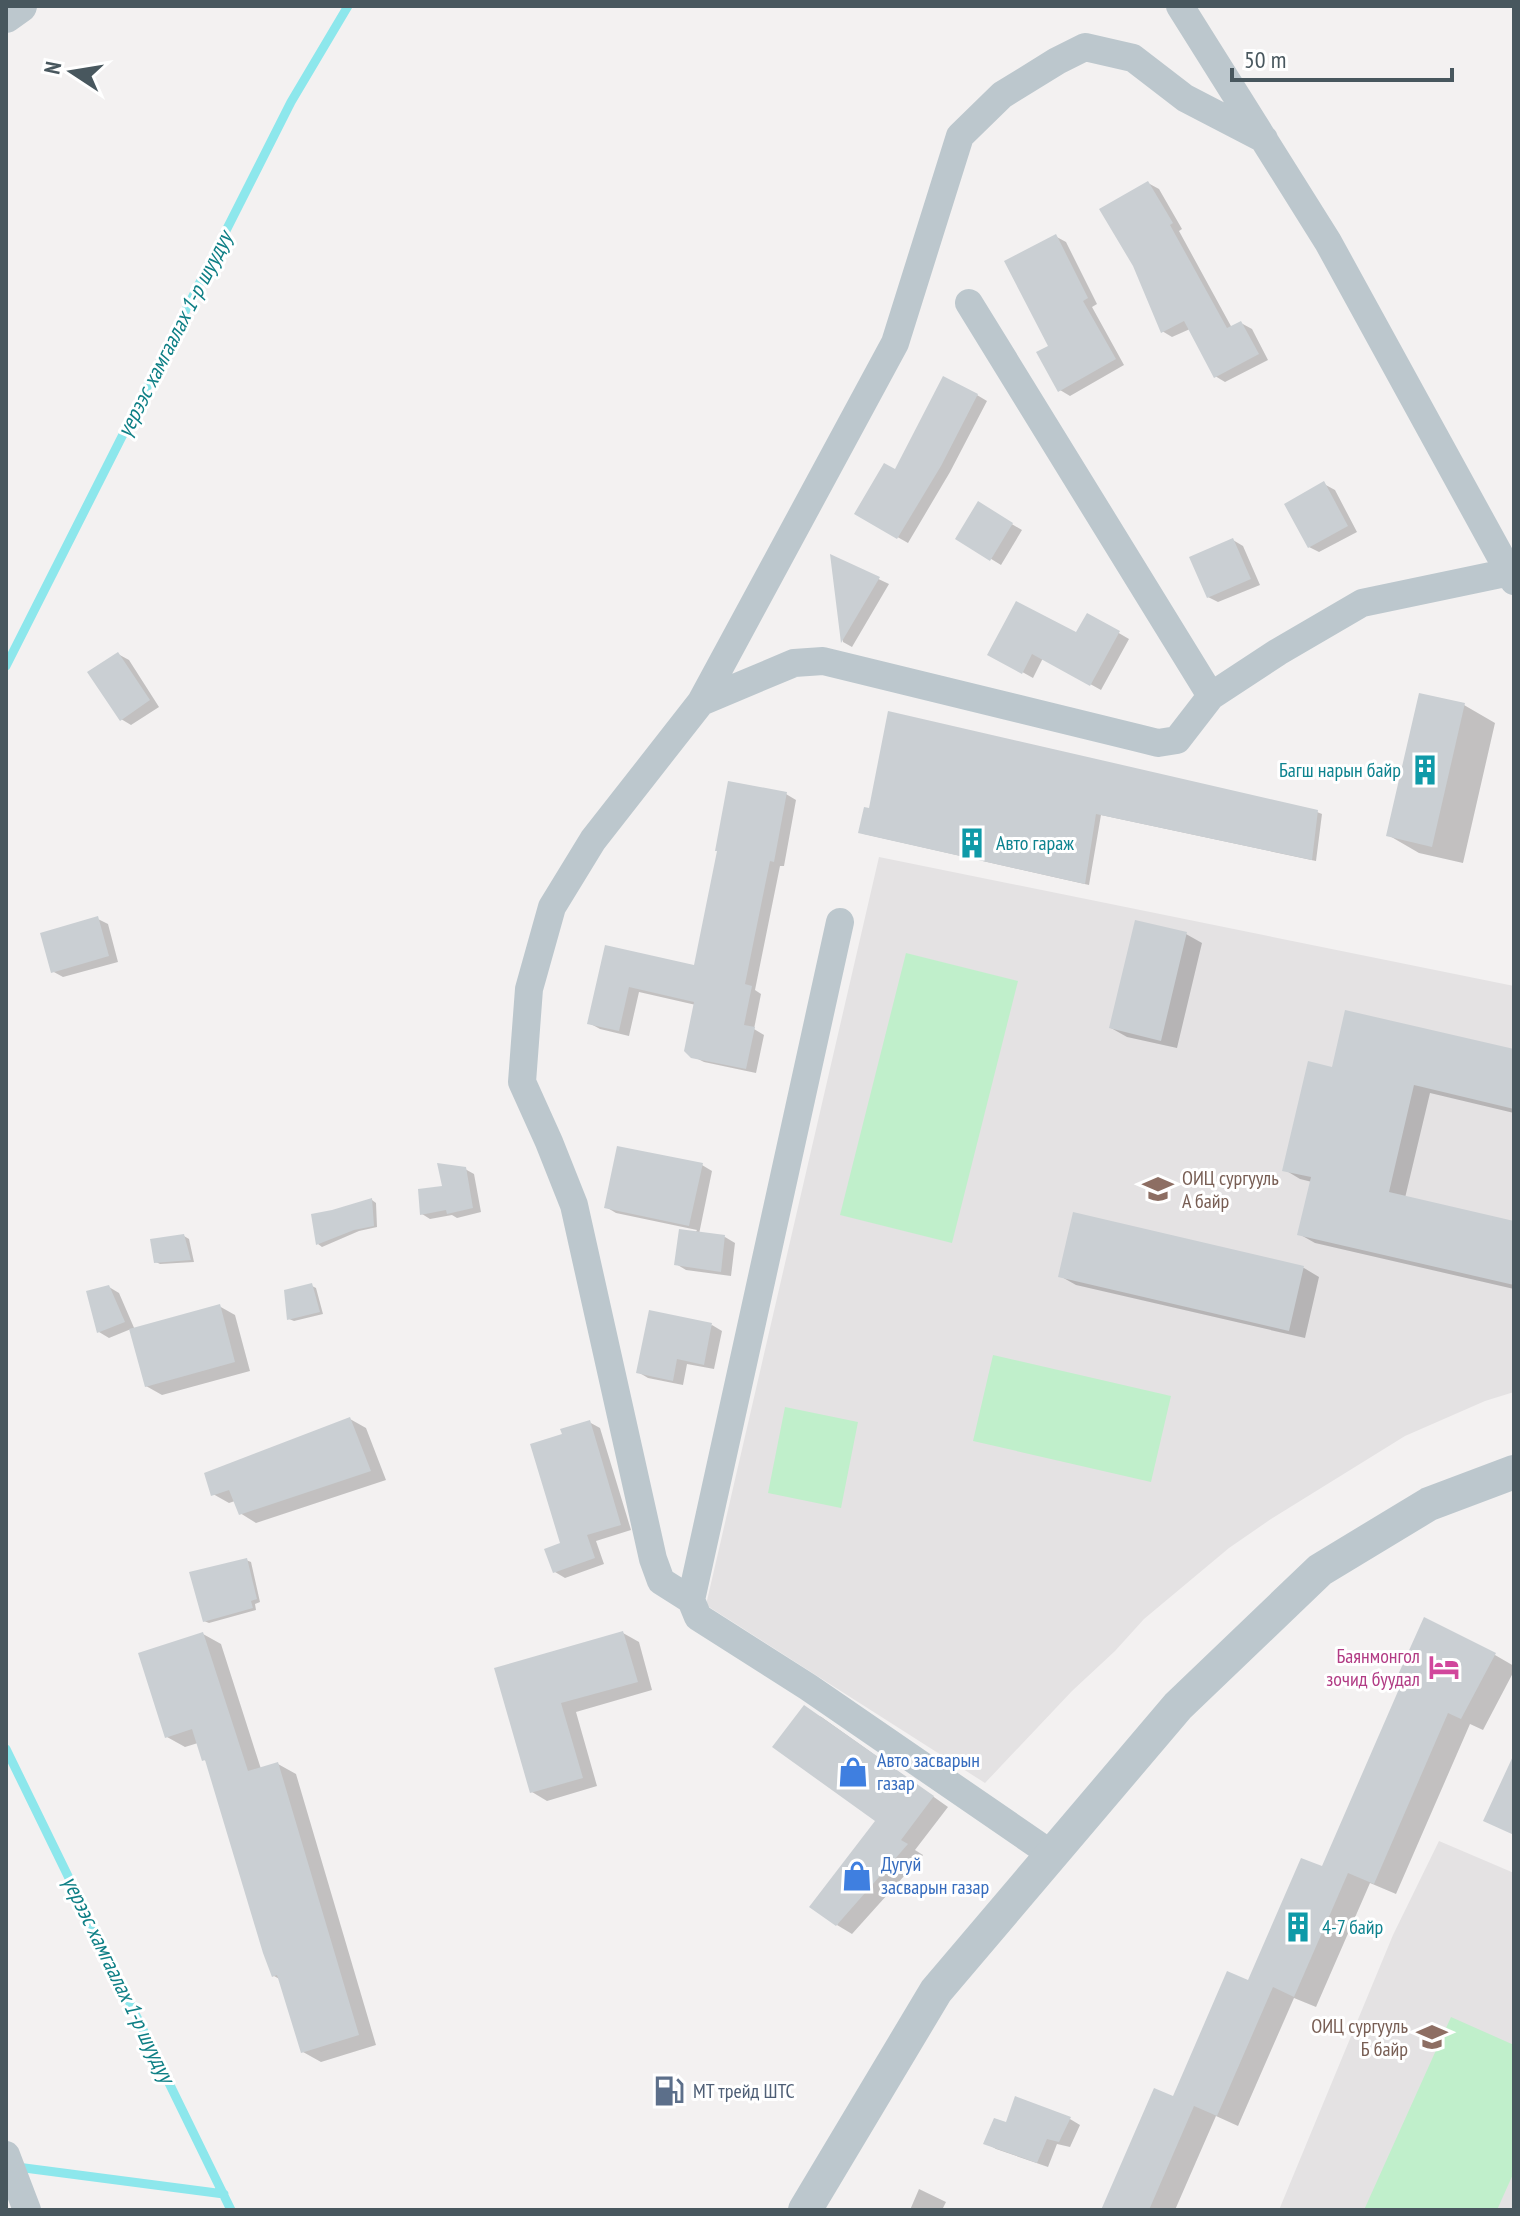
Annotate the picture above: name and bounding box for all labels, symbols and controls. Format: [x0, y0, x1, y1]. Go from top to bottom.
north arrow [32, 32, 112, 112]
scale bar [1232, 32, 1452, 82]
text: 50 m [1244, 44, 1286, 75]
text: N [38, 59, 67, 77]
water label: үерээс хамгаалах 1-р шуудуу [110, 224, 239, 441]
building icon: Багш нарын байр [1408, 753, 1442, 787]
place label: Багш нарын байр [1279, 757, 1401, 783]
building icon: Авто гараж [955, 826, 989, 860]
place label: Авто гараж [996, 830, 1074, 856]
place label: ОИЦ сургууль А байр [1182, 1165, 1279, 1214]
school or university icon: ОИЦ сургууль А байр [1141, 1172, 1175, 1206]
place label: Баянмонгол зочид буудал [1326, 1643, 1420, 1692]
hotel icon: Баянмонгол зочид буудал [1427, 1650, 1461, 1684]
place label: Авто засварын газар [877, 1747, 980, 1796]
shop icon: Авто засварын газар [836, 1755, 870, 1789]
place label: Дугуй засварын газар [881, 1851, 989, 1900]
shop icon: Дугуй засварын газар [840, 1859, 874, 1893]
water label: үерээс хамгаалах 1-р шуудуу [57, 1871, 183, 2090]
building icon: 4-7 байр [1281, 1910, 1315, 1944]
place label: 4-7 байр [1322, 1914, 1383, 1940]
place label: ОИЦ сургууль Б байр [1311, 2013, 1408, 2062]
school or university icon: ОИЦ сургууль Б байр [1415, 2020, 1449, 2054]
fuel station icon: МТ трейд ШТС [652, 2074, 686, 2108]
place label: МТ трейд ШТС [693, 2078, 795, 2104]

